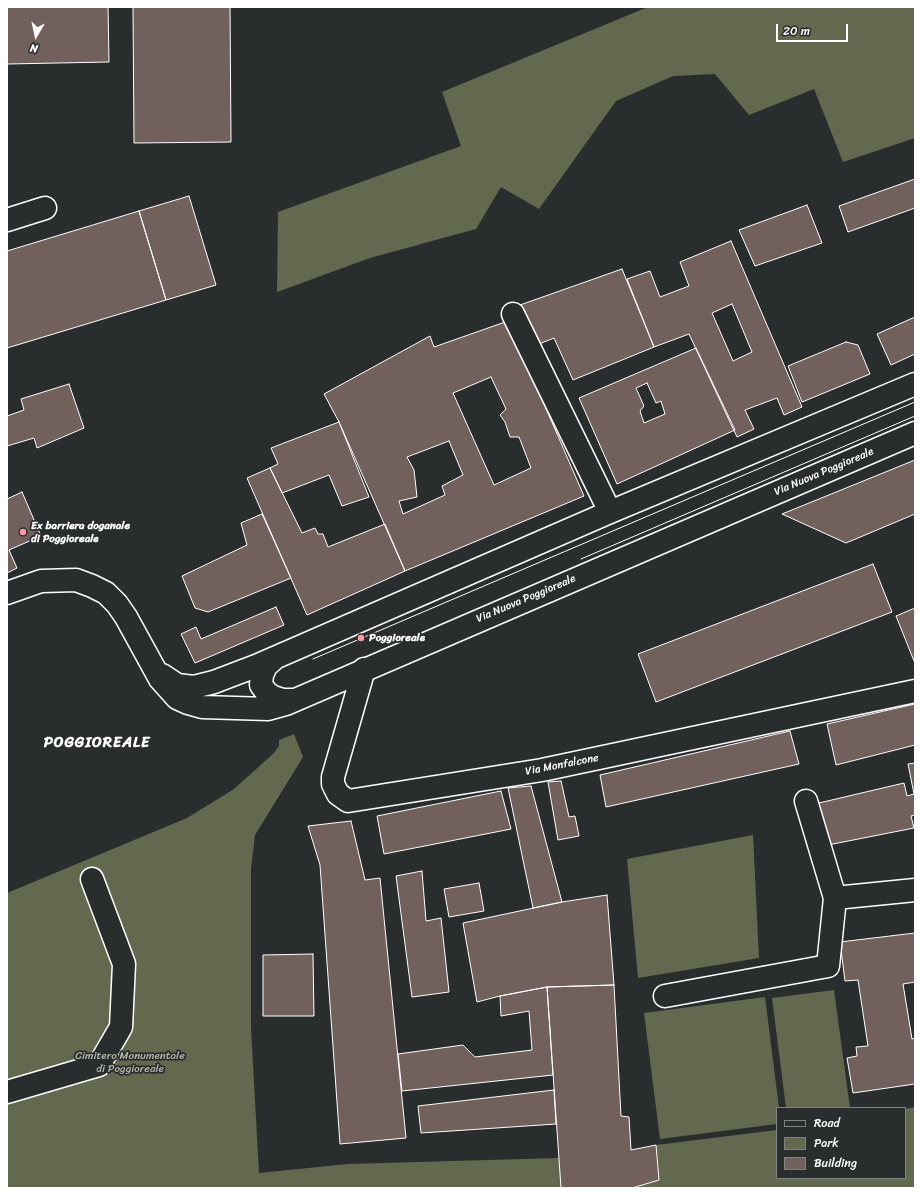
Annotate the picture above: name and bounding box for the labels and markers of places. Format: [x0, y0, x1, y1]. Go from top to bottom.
place label: Ex barriera doganale di Poggioreale [31, 519, 130, 545]
marker: Ex barriera doganale di Poggioreale [18, 527, 28, 537]
place label: Poggioreale [369, 631, 425, 645]
marker: Poggioreale [356, 633, 366, 643]

